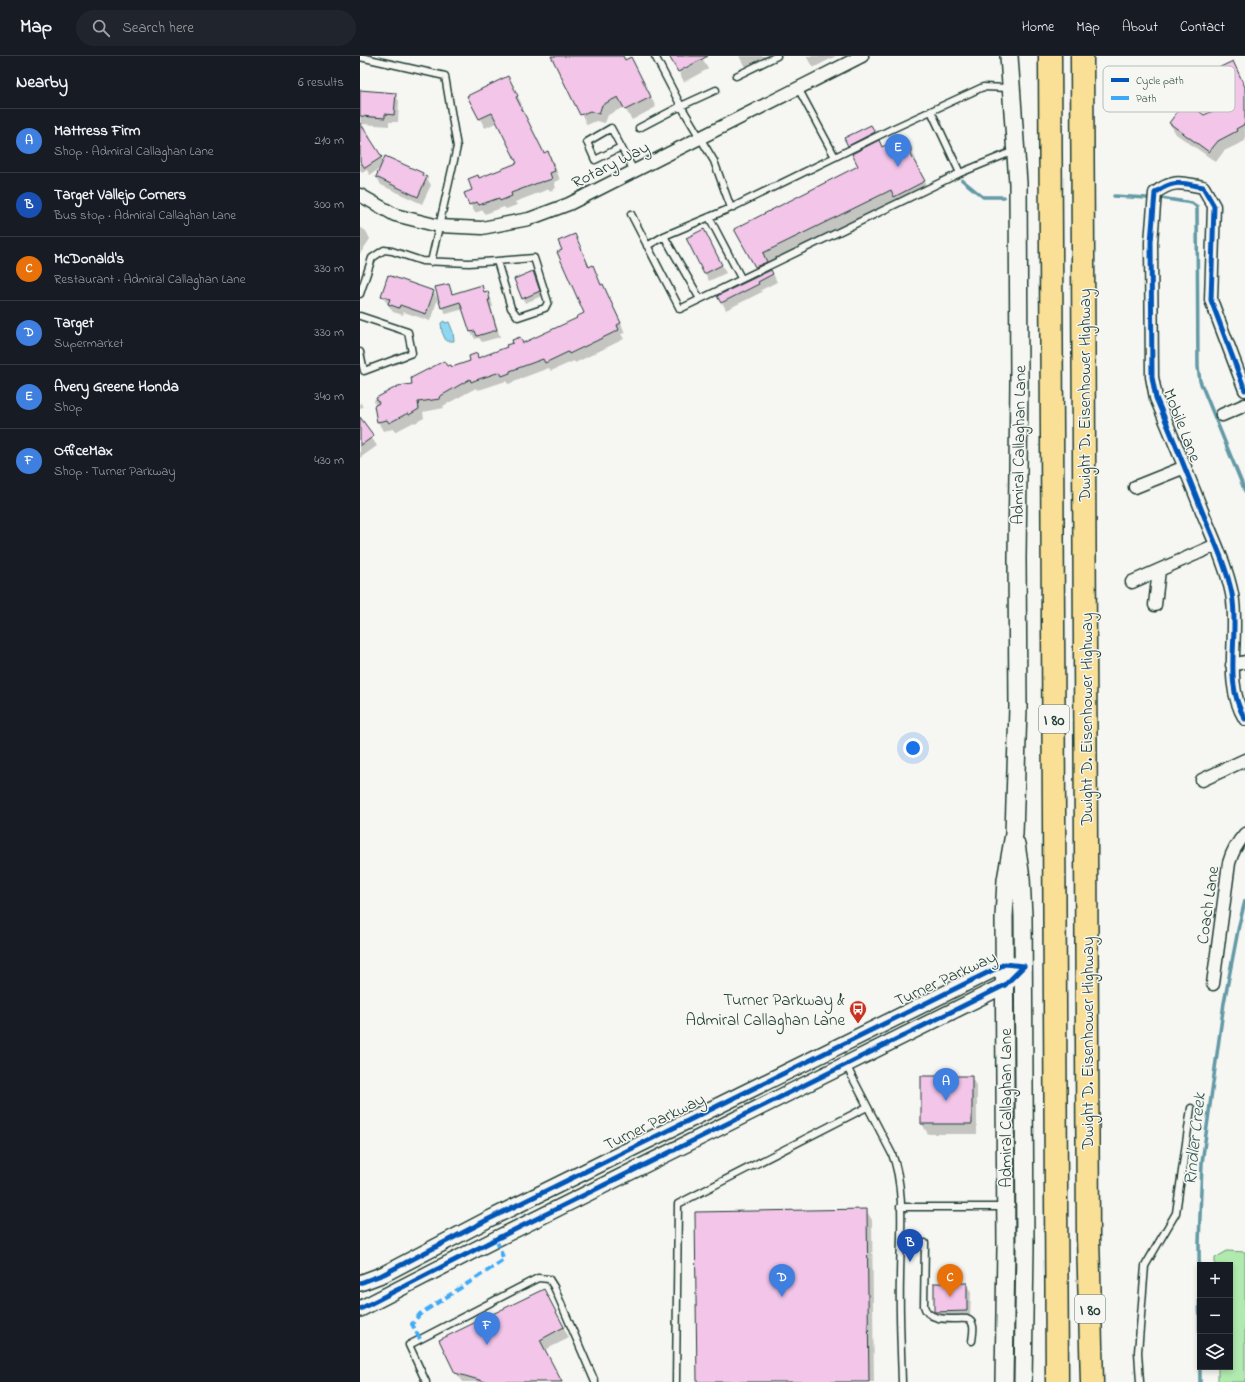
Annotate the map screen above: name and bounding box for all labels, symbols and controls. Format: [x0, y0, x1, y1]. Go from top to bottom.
search box [76, 10, 356, 46]
text: Map [20, 14, 52, 41]
icon: search [90, 17, 112, 39]
text: Search here [122, 17, 194, 39]
text: Home [1022, 17, 1054, 38]
text: Map [1076, 17, 1100, 38]
text: About [1122, 17, 1158, 38]
text: Contact [1180, 17, 1225, 38]
legend [1103, 66, 1235, 112]
text: Nearby [16, 70, 68, 95]
text: 6 results [298, 73, 344, 92]
text: Cycle path [1136, 73, 1184, 90]
text: Path [1136, 91, 1157, 107]
text: Mattress Firm [54, 120, 140, 142]
text: A [25, 131, 33, 150]
text: 210 m [314, 131, 344, 150]
pin: E [885, 134, 911, 167]
street label: Rotary Way [568, 135, 654, 196]
text: Shop · Admiral Callaghan Lane [54, 142, 214, 161]
text: Target Vallejo Corners [54, 184, 186, 206]
text: B [25, 195, 33, 214]
text: 300 m [314, 195, 344, 214]
text: Bus stop · Admiral Callaghan Lane [54, 206, 236, 225]
text: McDonald's [54, 248, 124, 270]
text: C [25, 259, 33, 278]
text: 330 m [314, 259, 344, 278]
text: Restaurant · Admiral Callaghan Lane [54, 270, 246, 289]
street label: Dwight D. Eisenhower Highway [1073, 289, 1100, 502]
text: Target [54, 312, 94, 334]
text: D [24, 323, 34, 342]
text: 330 m [314, 323, 344, 342]
text: Supermarket [54, 334, 124, 353]
street label: Admiral Callaghan Lane [1006, 365, 1035, 525]
text: Avery Greene Honda [54, 376, 179, 398]
street label: Mobile Lane [1156, 385, 1207, 466]
text: E [25, 387, 33, 406]
text: 340 m [314, 387, 344, 406]
text: Shop [54, 398, 82, 417]
text: OfficeMax [54, 440, 113, 462]
text: F [25, 451, 33, 470]
text: 430 m [314, 451, 344, 470]
text: Shop · Turner Parkway [54, 462, 176, 481]
street label: Dwight D. Eisenhower Highway [1075, 613, 1102, 826]
road number: I 80 [1039, 705, 1069, 733]
your location [903, 738, 923, 758]
street label: Coach Lane [1191, 864, 1226, 946]
street label: Dwight D. Eisenhower Highway [1076, 937, 1103, 1150]
street label: Turner Parkway [891, 945, 1001, 1015]
place label: Turner Parkway & Admiral Callaghan Lane [685, 988, 845, 1035]
bus stop icon: Turner Parkway & Admiral Callaghan Lane [848, 999, 868, 1024]
street label: Admiral Callaghan Lane [994, 1028, 1021, 1188]
pin: A [933, 1068, 959, 1101]
street label: Turner Parkway [600, 1087, 710, 1159]
water label: Rindler Creek [1178, 1091, 1214, 1187]
pin: B [897, 1229, 923, 1262]
map controls [1197, 1262, 1233, 1370]
button: + [1197, 1262, 1233, 1298]
pin: D [769, 1264, 795, 1297]
pin: C [937, 1264, 963, 1297]
road number: I 80 [1075, 1295, 1105, 1323]
button: − [1197, 1298, 1233, 1334]
pin: F [474, 1312, 500, 1345]
button: layers [1197, 1334, 1233, 1370]

